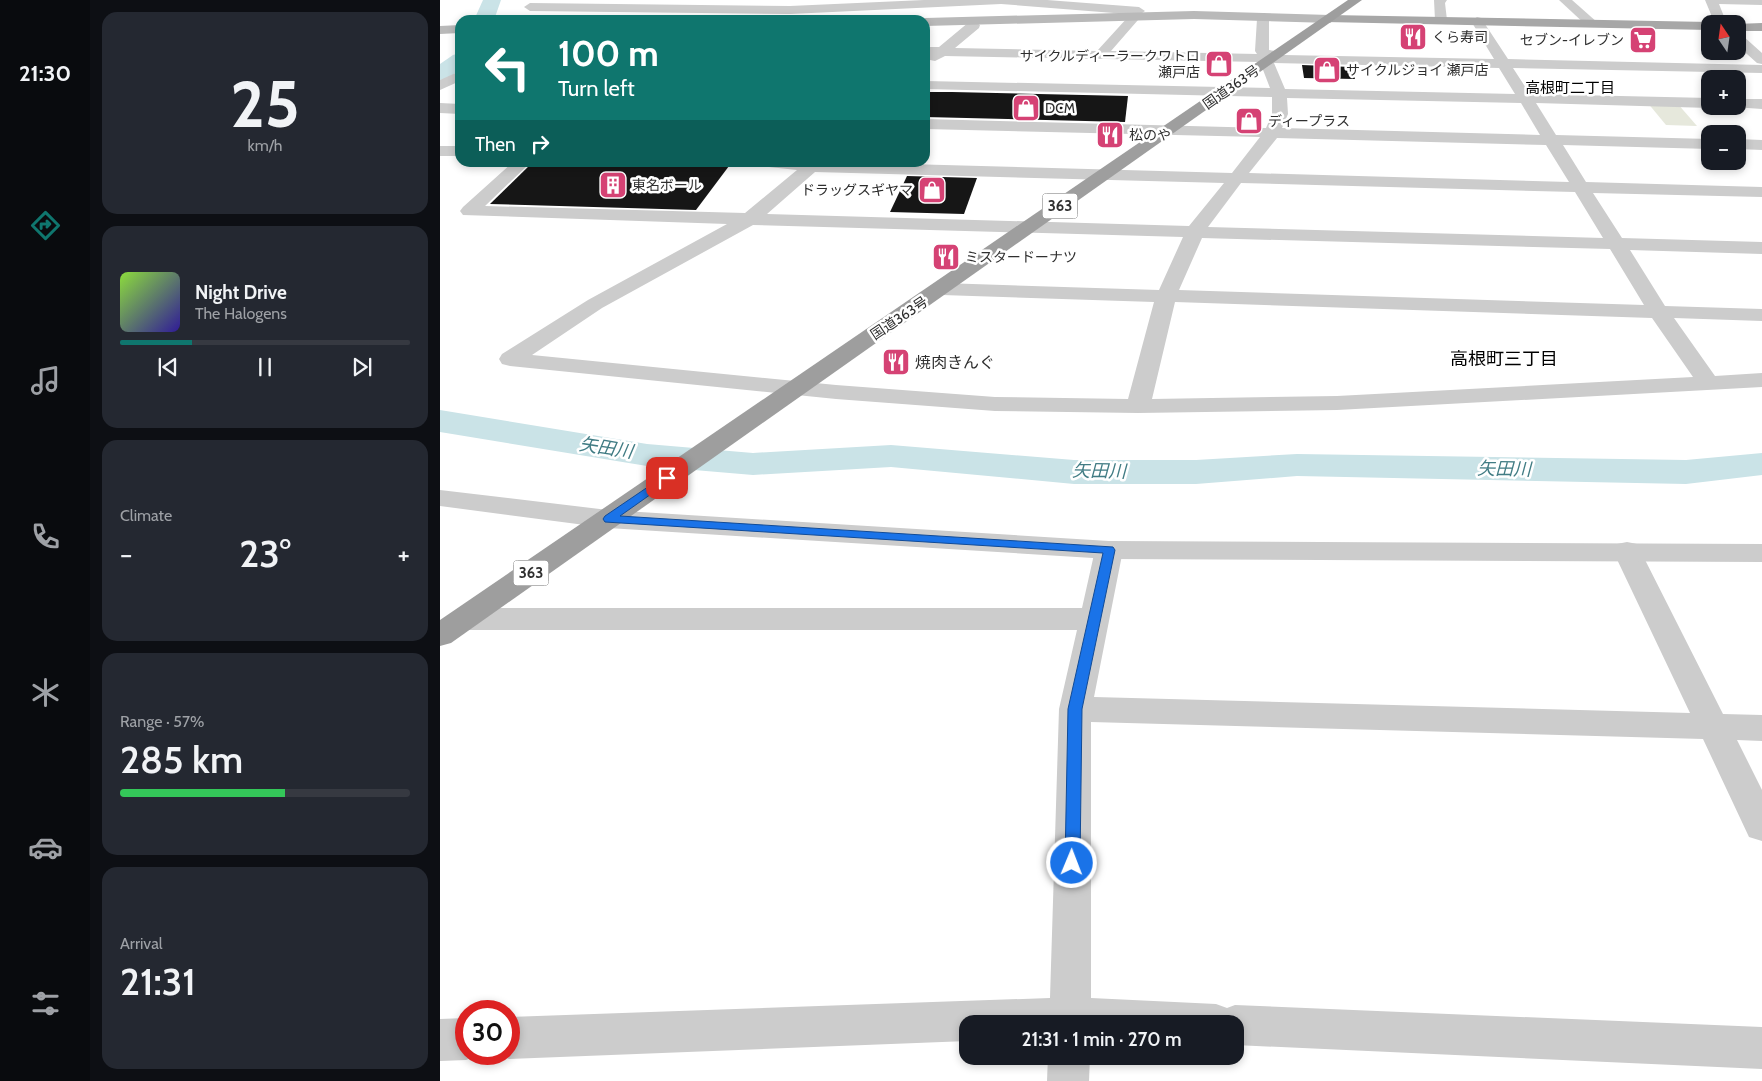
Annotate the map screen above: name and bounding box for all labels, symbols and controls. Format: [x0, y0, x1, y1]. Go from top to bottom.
north arrow [1701, 15, 1746, 60]
map controls [1701, 15, 1746, 170]
restaurant icon: くら寿司 [1398, 22, 1428, 52]
supermarket icon: セブン-イレブン [1628, 25, 1658, 55]
place label: くら寿司 [1432, 28, 1488, 46]
place label: セブン-イレブン [1520, 31, 1624, 49]
text: 100 m [558, 32, 659, 75]
icon: left [475, 35, 540, 100]
place label: サイクルディーラークワトロ 瀬戸店 [1020, 47, 1200, 81]
shop icon: サイクルディーラークワトロ 瀬戸店 [1204, 49, 1234, 79]
shop icon: サイクルジョイ 瀬戸店 [1312, 55, 1342, 85]
text: 21:30 [19, 60, 71, 87]
street label: 国道363号 [1199, 61, 1263, 113]
place label: サイクルジョイ 瀬戸店 [1346, 61, 1488, 79]
text: 25 [230, 64, 300, 143]
button: + [1701, 70, 1746, 115]
text: Turn left [558, 75, 635, 102]
district label: 高根町二丁目 [1525, 79, 1615, 97]
shop icon: DCM [1011, 93, 1041, 123]
place label: DCM [1045, 99, 1075, 117]
shop icon: ディープラス [1234, 106, 1264, 136]
place label: ディープラス [1268, 112, 1350, 130]
restaurant icon: 松のや [1095, 120, 1125, 150]
button: − [1701, 125, 1746, 170]
place label: 松のや [1129, 126, 1171, 144]
icon: right [526, 130, 554, 158]
text: Then [475, 133, 516, 156]
text: km/h [247, 136, 283, 155]
building icon: 東名ボール [598, 170, 628, 200]
shop icon: ドラッグスギヤマ [917, 175, 947, 205]
place label: 東名ボール [632, 176, 702, 194]
place label: ドラッグスギヤマ [801, 181, 913, 199]
road number: 363 [1042, 194, 1078, 218]
icon: directions [28, 208, 63, 243]
restaurant icon: ミスタードーナツ [931, 242, 961, 272]
place label: ミスタードーナツ [965, 248, 1077, 266]
text: Night Drive [195, 281, 287, 304]
street label: 国道363号 [867, 292, 931, 344]
text: The Halogens [195, 304, 287, 323]
restaurant icon: 焼肉きんぐ [881, 347, 911, 377]
district label: 高根町三丁目 [1450, 348, 1558, 370]
icon: previous [154, 353, 182, 381]
icon: pause [251, 353, 279, 381]
icon: next [348, 353, 376, 381]
place label: 焼肉きんぐ [915, 353, 995, 372]
icon: music [28, 363, 63, 398]
water label: 矢田川 [578, 433, 636, 463]
pin [646, 457, 688, 499]
water label: 矢田川 [1477, 458, 1533, 481]
water label: 矢田川 [1072, 460, 1128, 483]
icon: arrive [653, 464, 681, 492]
text: Climate [120, 506, 172, 525]
icon: phone [28, 519, 63, 554]
text: 23° [239, 530, 291, 577]
text: − [120, 537, 132, 571]
text: + [398, 537, 410, 571]
road number: 363 [514, 560, 548, 586]
icon: climate [28, 675, 63, 710]
text: Range · 57% [120, 712, 204, 731]
text: 285 km [120, 736, 243, 783]
icon: car [28, 830, 63, 865]
position arrow [1045, 836, 1097, 888]
text: Arrival [120, 934, 163, 953]
text: 21:31 [120, 958, 196, 1005]
icon: filters [28, 986, 63, 1021]
speed limit sign: 30 [455, 1000, 520, 1065]
text: 21:31 · 1 min · 270 m [1022, 1028, 1181, 1051]

